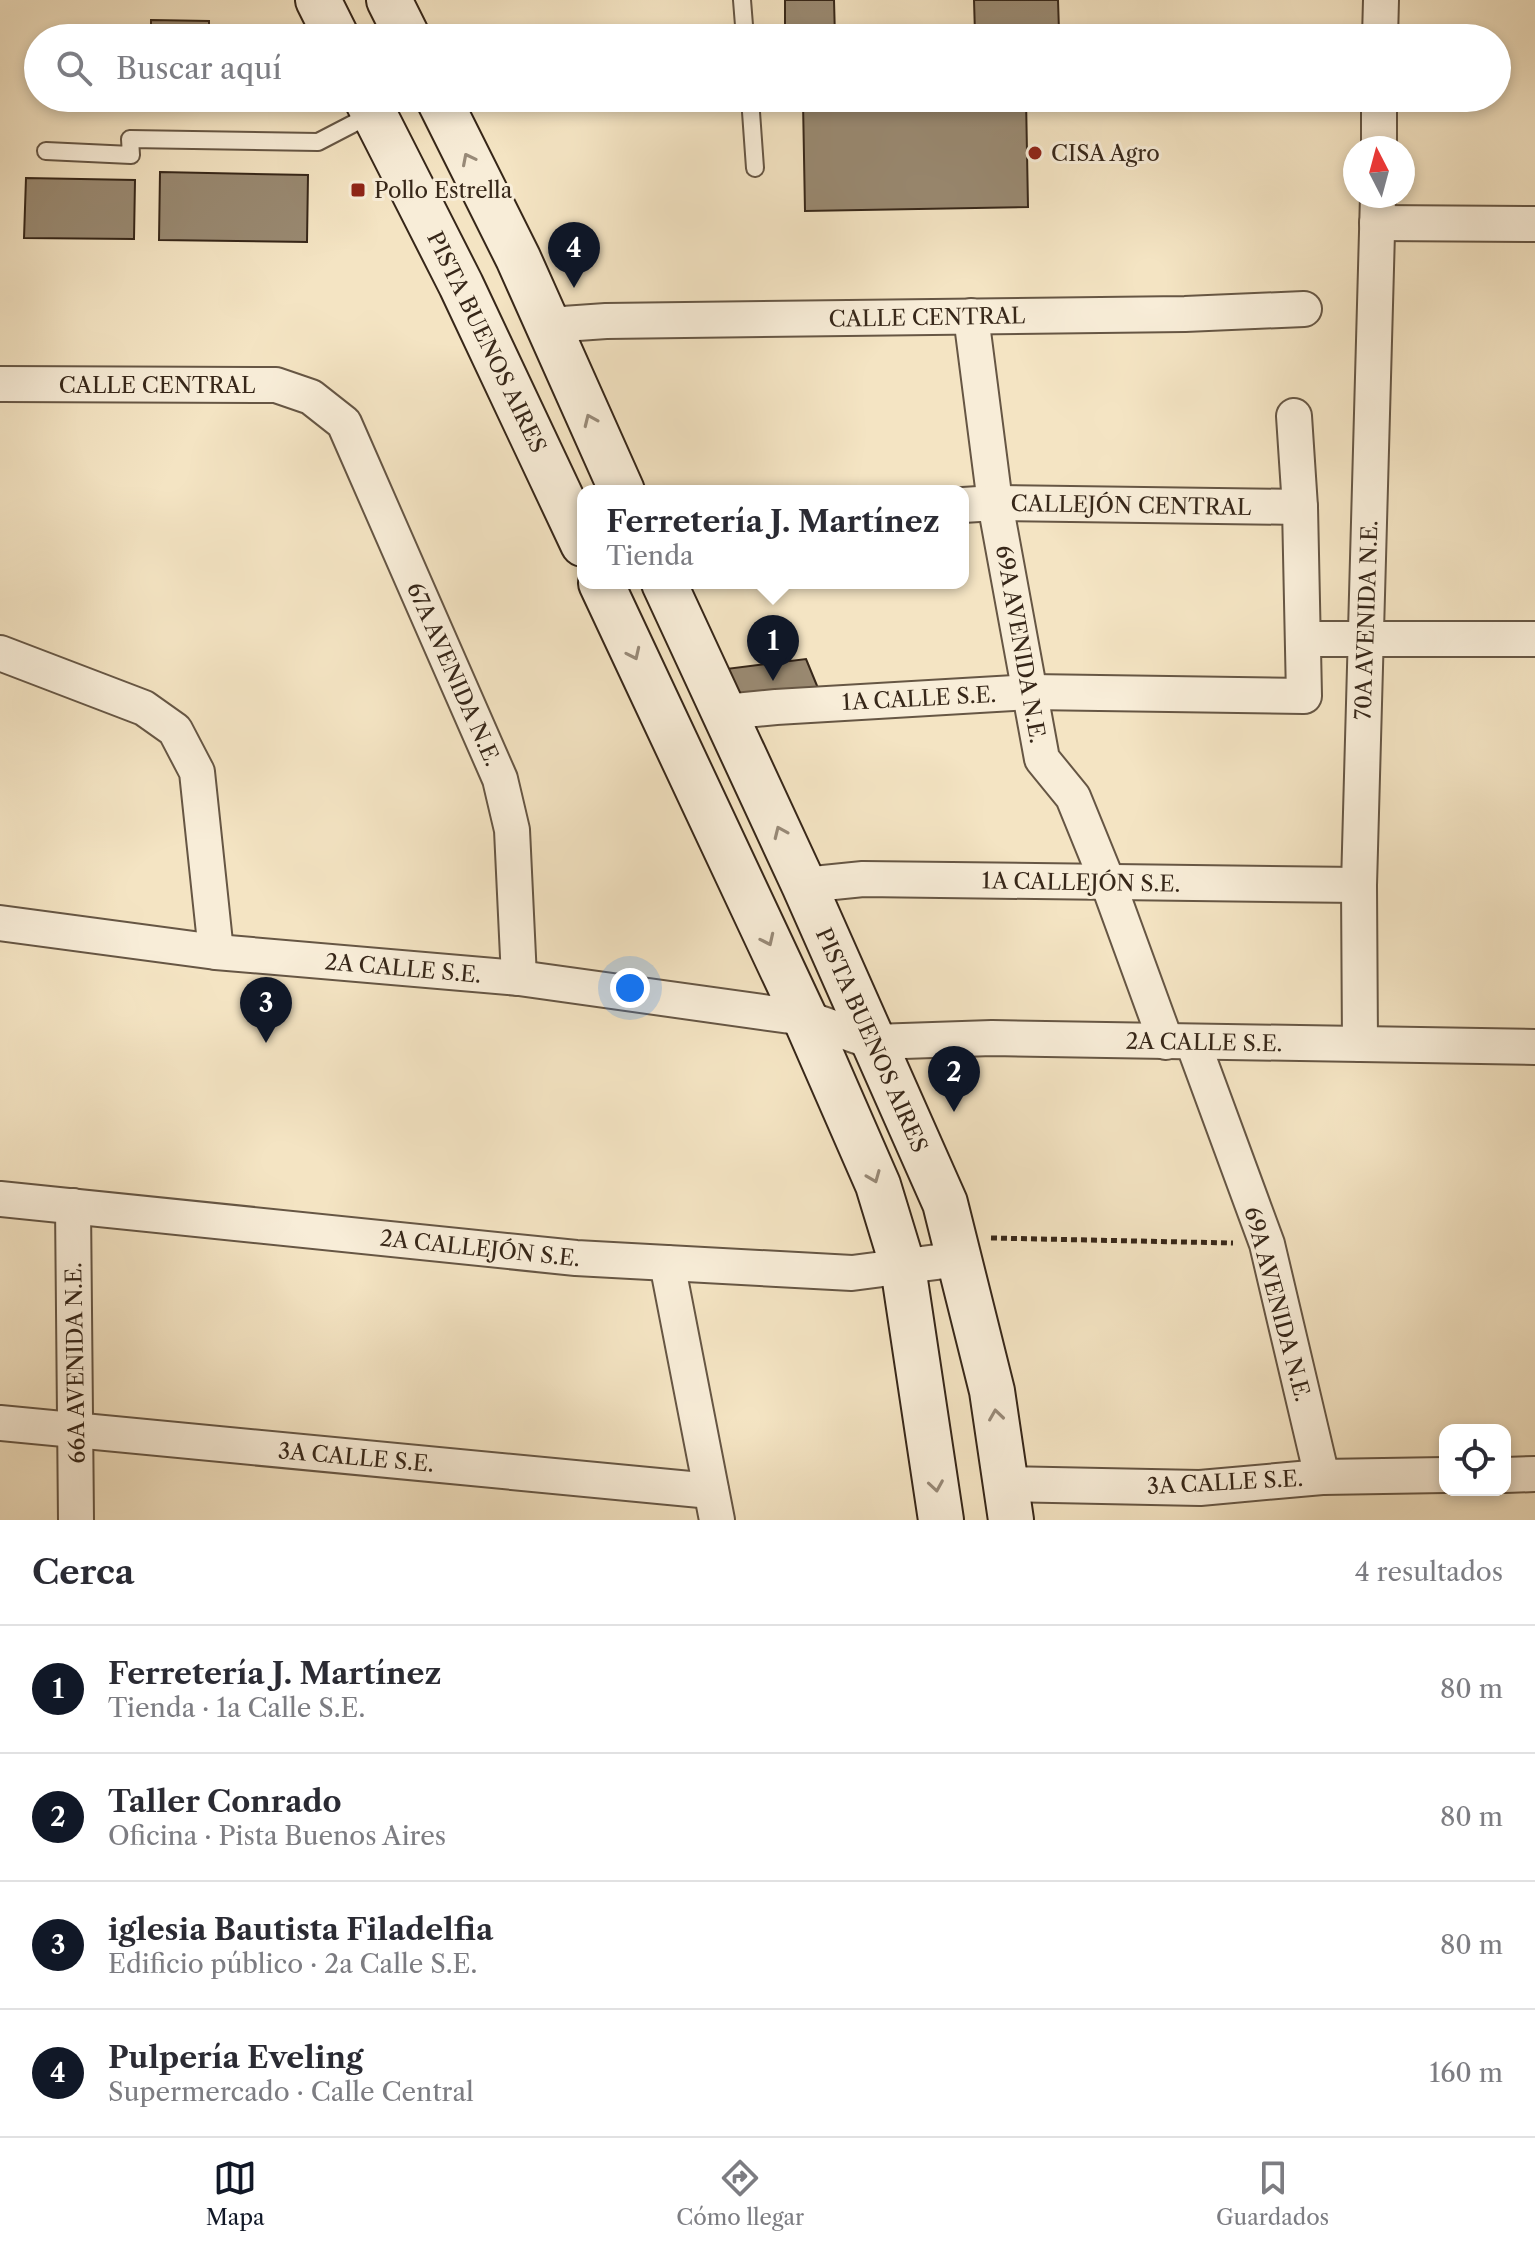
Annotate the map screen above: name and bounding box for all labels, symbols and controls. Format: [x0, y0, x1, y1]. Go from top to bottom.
search box [24, 24, 1511, 112]
icon: search [52, 46, 96, 90]
text: Buscar aquí [116, 50, 282, 87]
north arrow [1343, 136, 1415, 208]
place label: CISA Agro [1051, 140, 1160, 167]
marker: CISA Agro [1026, 144, 1044, 162]
one-way arrow [463, 152, 478, 167]
place label: Pollo Estrella [374, 177, 513, 204]
marker: Pollo Estrella [349, 181, 367, 199]
pin: 4 [548, 222, 600, 288]
street label: PISTA BUENOS AIRES [421, 227, 552, 457]
street label: CALLE CENTRAL [828, 302, 1026, 333]
street label: CALLE CENTRAL [59, 372, 256, 399]
one-way arrow [584, 413, 600, 428]
popup [577, 485, 969, 589]
street label: CALLEJÓN CENTRAL [1010, 489, 1252, 521]
text: Ferretería J. Martínez [606, 503, 940, 540]
street label: 70A AVENIDA N.E. [1350, 520, 1383, 720]
text: Tienda [606, 540, 694, 572]
street label: 69A AVENIDA N.E. [990, 543, 1051, 745]
street label: 67A AVENIDA N.E. [401, 578, 506, 770]
pin: 1 [747, 615, 799, 681]
one-way arrow [625, 645, 641, 660]
street label: 1A CALLE S.E. [841, 681, 997, 716]
one-way arrow [774, 826, 790, 840]
street label: 1A CALLEJÓN S.E. [981, 866, 1181, 898]
street label: PISTA BUENOS AIRES [810, 924, 933, 1157]
one-way arrow [758, 932, 774, 946]
street label: 2A CALLE S.E. [324, 948, 482, 989]
your location [610, 968, 650, 1008]
pin: 3 [240, 977, 292, 1043]
street label: 2A CALLE S.E. [1125, 1028, 1283, 1057]
pin: 2 [928, 1046, 980, 1112]
one-way arrow [865, 1169, 881, 1183]
street label: 69A AVENIDA N.E. [1239, 1204, 1316, 1404]
street label: 2A CALLEJÓN S.E. [379, 1224, 581, 1272]
street label: 66A AVENIDA N.E. [60, 1262, 91, 1464]
one-way arrow [988, 1408, 1005, 1422]
map controls [1439, 1424, 1511, 1496]
button: locate [1439, 1424, 1511, 1496]
street label: 3A CALLE S.E. [277, 1437, 435, 1478]
street label: 3A CALLE S.E. [1146, 1465, 1304, 1500]
one-way arrow [927, 1479, 944, 1493]
text: Cerca [32, 1551, 134, 1593]
text: 4 resultados [1355, 1556, 1503, 1588]
text: Ferretería J. Martínez [108, 1655, 441, 1692]
text: 1 [52, 1673, 64, 1705]
text: 80 m [1440, 1673, 1503, 1705]
text: Tienda · 1a Calle S.E. [108, 1692, 365, 1724]
text: Taller Conrado [108, 1783, 342, 1820]
text: 2 [50, 1801, 66, 1833]
text: 80 m [1440, 1801, 1503, 1833]
text: Oficina · Pista Buenos Aires [108, 1820, 446, 1852]
text: iglesia Bautista Filadelfia [108, 1911, 493, 1948]
text: 3 [51, 1929, 65, 1961]
text: 80 m [1440, 1929, 1503, 1961]
text: Edificio público · 2a Calle S.E. [108, 1948, 477, 1980]
text: Pulpería Eveling [108, 2039, 363, 2076]
text: 4 [50, 2057, 66, 2089]
text: 160 m [1429, 2057, 1503, 2089]
text: Supermercado · Calle Central [108, 2076, 474, 2108]
tab: Mapa [206, 2156, 265, 2231]
tab: Cómo llegar [676, 2156, 804, 2231]
tab: Guardados [1216, 2156, 1329, 2231]

